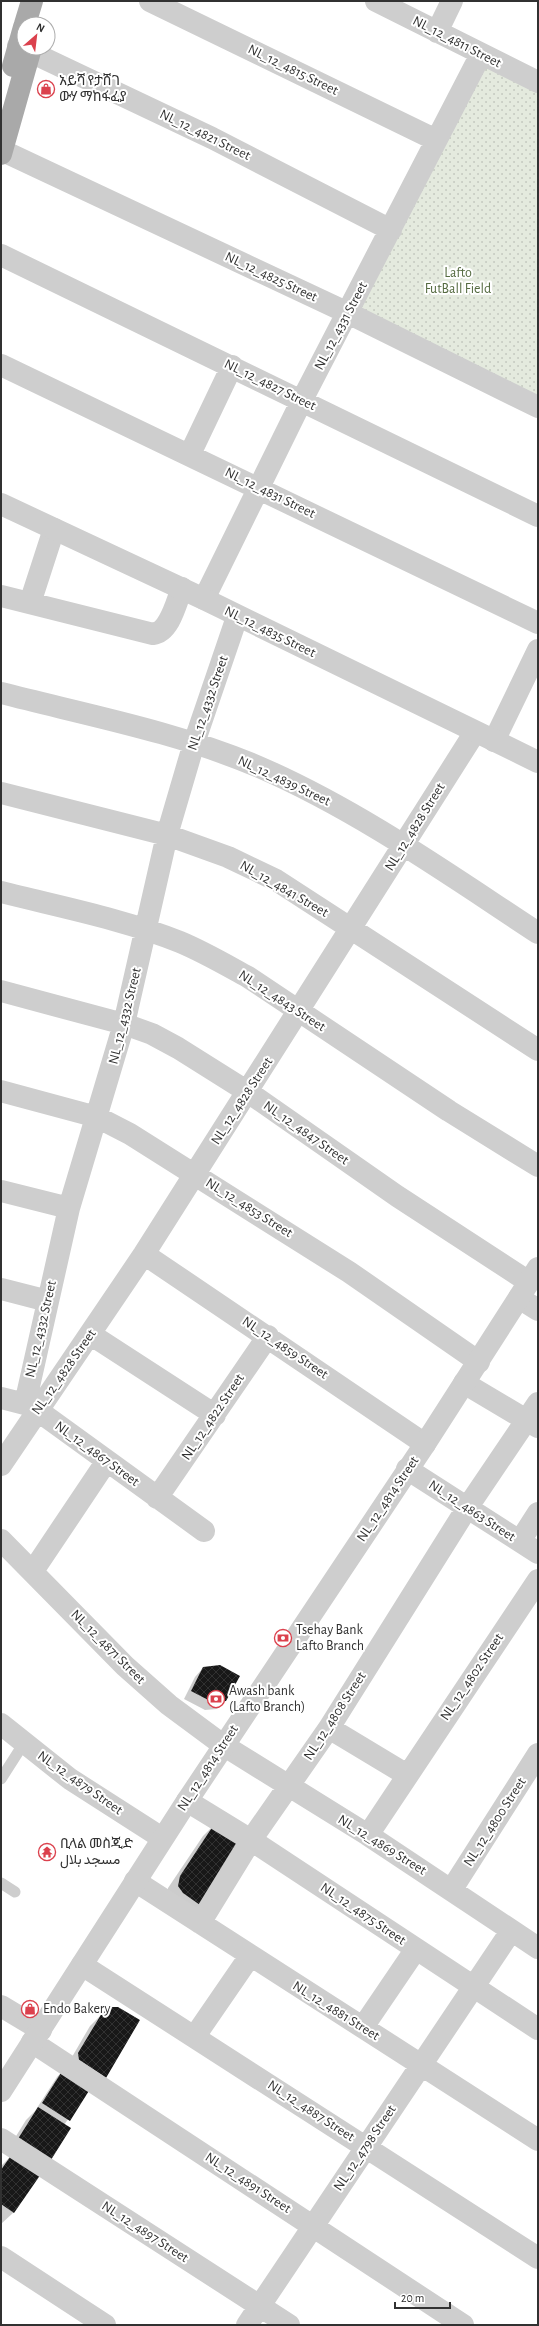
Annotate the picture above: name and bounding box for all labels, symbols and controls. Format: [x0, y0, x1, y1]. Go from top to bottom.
street label: NL_12_4811 Street [410, 14, 504, 71]
north arrow [16, 16, 56, 56]
text: N [34, 21, 46, 34]
street label: NL_12_4815 Street [246, 42, 341, 98]
place label: አይሻ የታሸገ ውሃ ማከፋፈያ [59, 73, 127, 104]
shop icon: አይሻ የታሸገ ውሃ ማከፋፈያ [36, 79, 56, 99]
street label: NL_12_4821 Street [157, 107, 253, 163]
street label: NL_12_4825 Street [223, 250, 320, 305]
park label: Lafto FutBall Field [425, 266, 491, 296]
street label: NL_12_4331 Street [312, 279, 370, 372]
street label: NL_12_4827 Street [222, 357, 318, 413]
street label: NL_12_4831 Street [223, 465, 318, 521]
street label: NL_12_4835 Street [222, 604, 318, 660]
street label: NL_12_4332 Street [185, 653, 231, 752]
street label: NL_12_4839 Street [236, 753, 333, 809]
street label: NL_12_4828 Street [382, 780, 448, 873]
street label: NL_12_4841 Street [237, 858, 331, 920]
street label: NL_12_4332 Street [106, 966, 144, 1066]
street label: NL_12_4843 Street [236, 968, 328, 1034]
street label: NL_12_4828 Street [209, 1054, 276, 1147]
street label: NL_12_4847 Street [261, 1098, 352, 1168]
street label: NL_12_4853 Street [203, 1176, 295, 1241]
street label: NL_12_4332 Street [23, 1279, 59, 1379]
street label: NL_12_4859 Street [240, 1314, 331, 1382]
street label: NL_12_4828 Street [29, 1326, 99, 1417]
street label: NL_12_4822 Street [179, 1371, 247, 1463]
street label: NL_12_4867 Street [52, 1419, 142, 1489]
street label: NL_12_4814 Street [354, 1453, 422, 1544]
street label: NL_12_4863 Street [426, 1478, 518, 1544]
street label: NL_12_4871 Street [68, 1607, 148, 1687]
place label: Tsehay Bank Lafto Branch [296, 1623, 364, 1653]
bank icon: Tsehay Bank Lafto Branch [273, 1628, 293, 1648]
street label: NL_12_4802 Street [438, 1631, 506, 1723]
street label: NL_12_4808 Street [301, 1669, 369, 1763]
place label: Awash bank (Lafto Branch) [229, 1684, 305, 1714]
bank icon: Awash bank (Lafto Branch) [206, 1689, 226, 1709]
street label: NL_12_4814 Street [175, 1722, 241, 1813]
street label: NL_12_4879 Street [35, 1749, 125, 1818]
street label: NL_12_4800 Street [461, 1775, 529, 1869]
street label: NL_12_4869 Street [335, 1812, 429, 1878]
place label: ቢላል መስጂድ مسجد بلال [60, 1836, 133, 1869]
temple icon: ቢላል መስጂድ مسجد بلال [37, 1842, 57, 1862]
street label: NL_12_4875 Street [318, 1880, 409, 1948]
street label: NL_12_4881 Street [290, 1979, 382, 2044]
shop icon: Endo Bakery [20, 1999, 40, 2019]
place label: Endo Bakery [43, 2002, 111, 2016]
street label: NL_12_4887 Street [265, 2078, 357, 2144]
street label: NL_12_4798 Street [331, 2102, 399, 2193]
street label: NL_12_4891 Street [203, 2150, 294, 2216]
street label: NL_12_4897 Street [99, 2199, 191, 2265]
scale bar [395, 2284, 450, 2310]
text: 20 m [401, 2292, 424, 2304]

